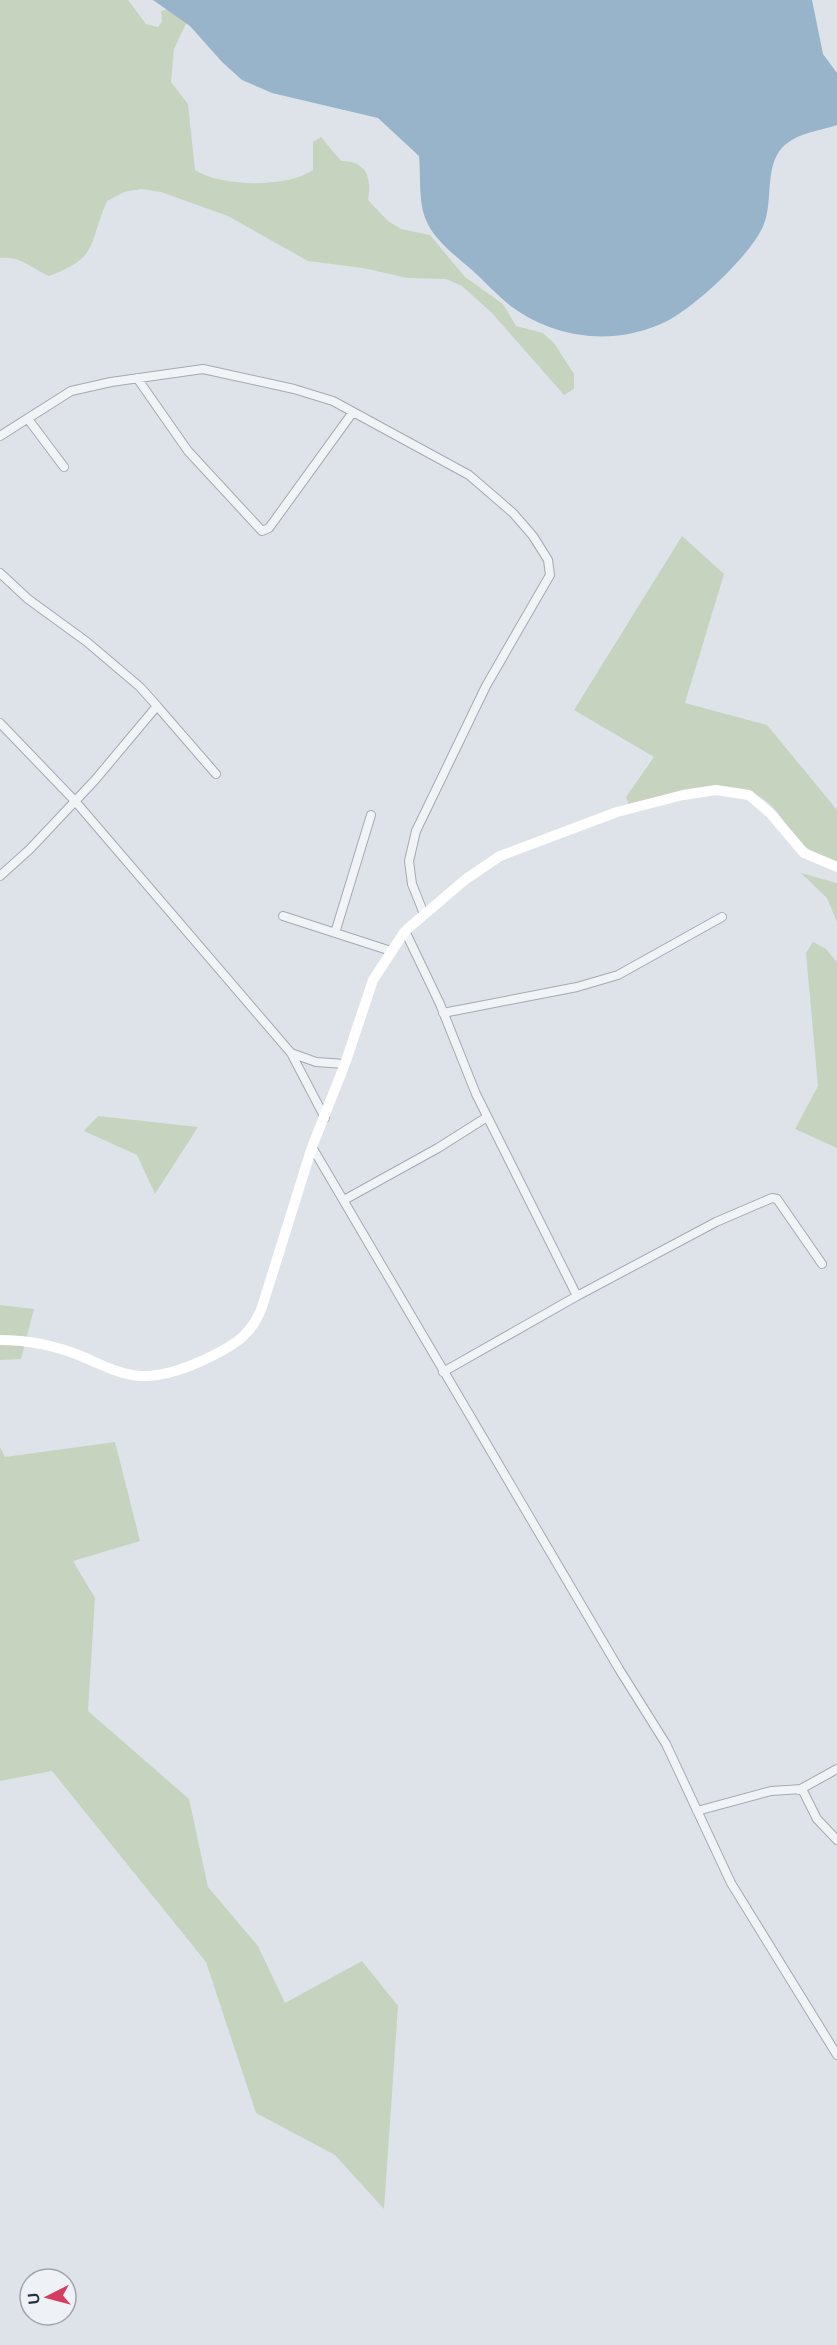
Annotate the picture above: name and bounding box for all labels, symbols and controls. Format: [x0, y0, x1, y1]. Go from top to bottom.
north arrow [18, 2267, 78, 2327]
text: U [25, 2292, 43, 2305]

